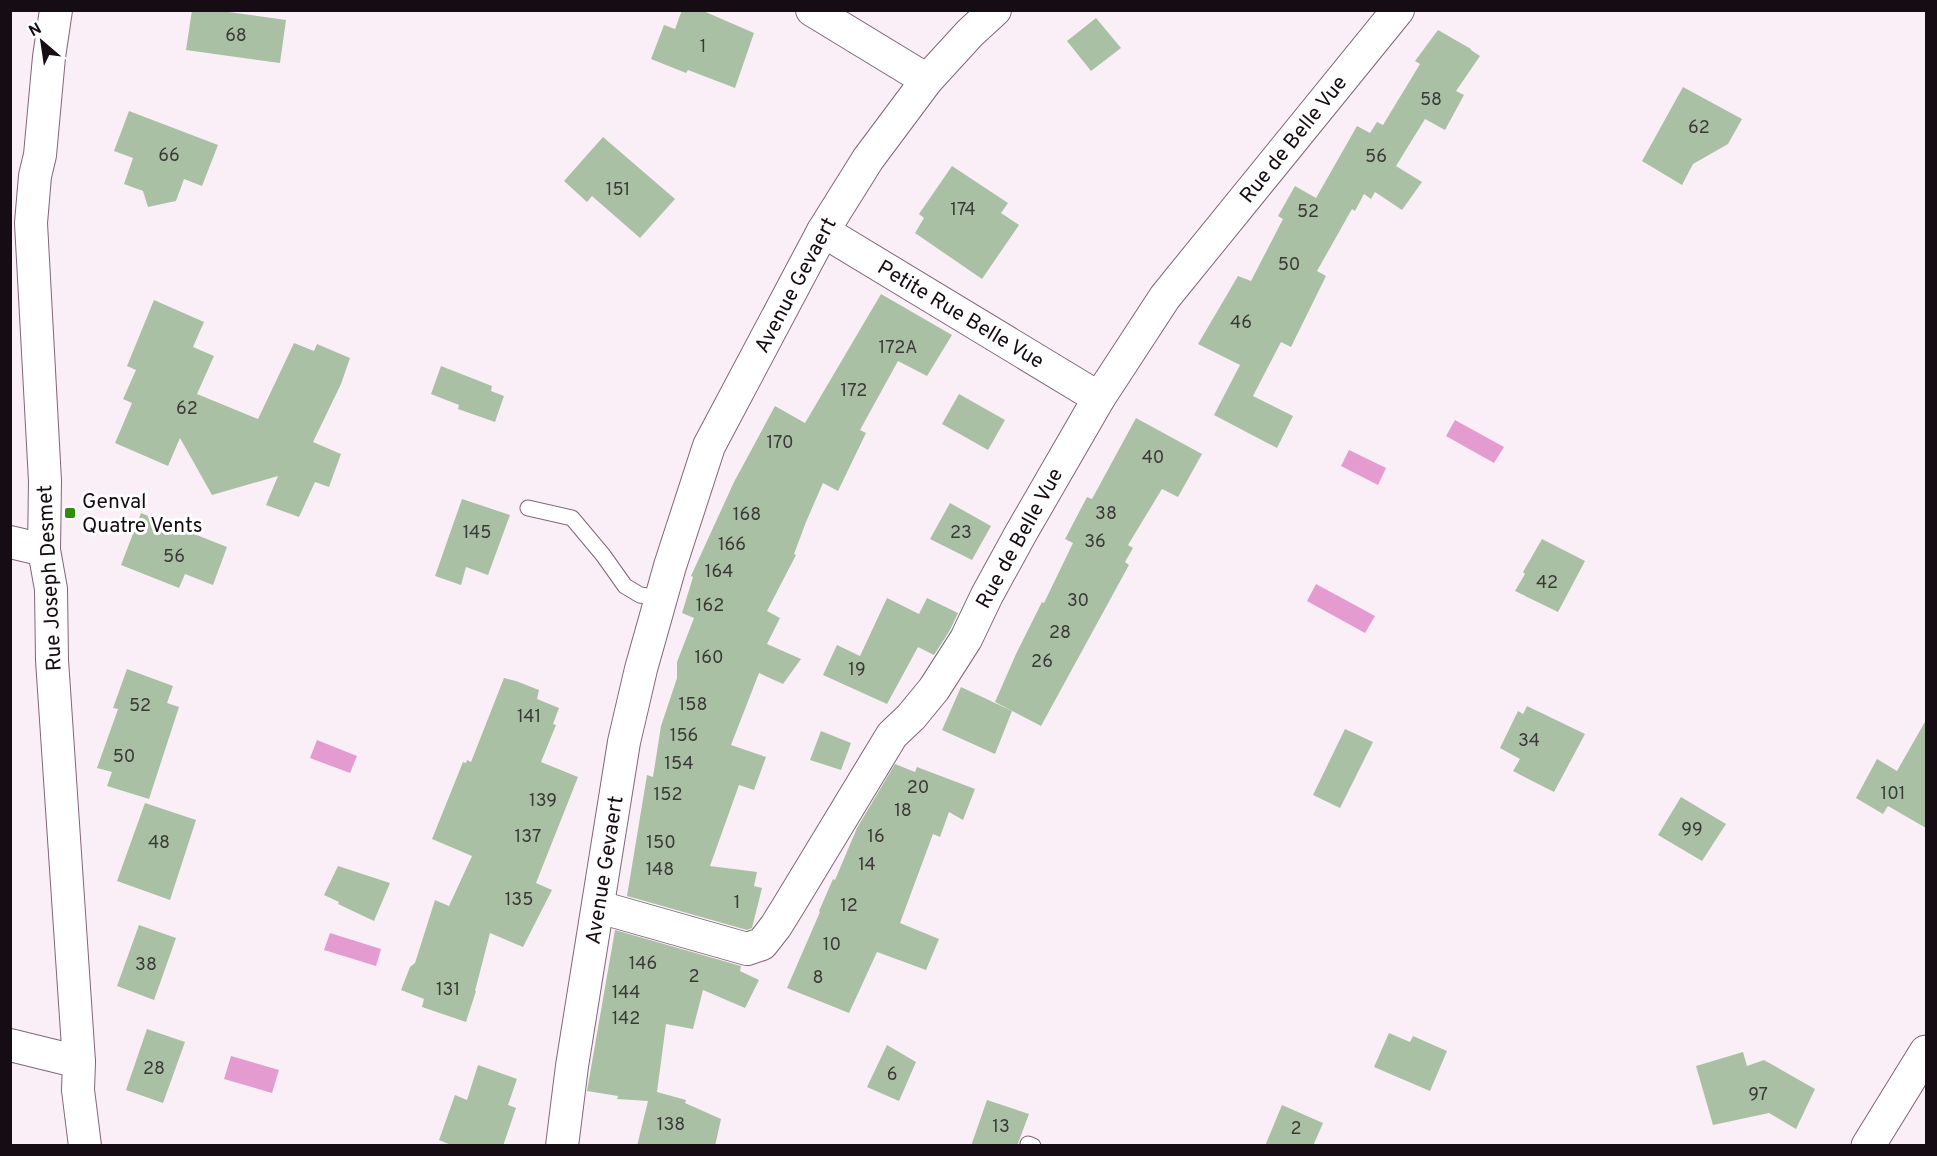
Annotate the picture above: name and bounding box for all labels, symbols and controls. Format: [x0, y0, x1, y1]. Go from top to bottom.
north arrow [12, 12, 72, 72]
text: N [26, 19, 46, 42]
house number: 68 [225, 25, 247, 48]
house number: 1 [700, 36, 706, 59]
street label: Rue de Belle Vue [1234, 71, 1354, 209]
house number: 58 [1420, 89, 1442, 112]
house number: 62 [1688, 117, 1710, 140]
house number: 66 [158, 145, 180, 168]
house number: 56 [1365, 146, 1387, 169]
house number: 151 [606, 179, 630, 202]
house number: 174 [950, 199, 976, 222]
house number: 52 [1297, 201, 1319, 224]
street label: Avenue Gevaert [749, 213, 843, 358]
house number: 50 [1278, 254, 1300, 277]
street label: Petite Rue Belle Vue [872, 255, 1049, 376]
house number: 46 [1230, 312, 1252, 335]
house number: 172A [878, 337, 918, 360]
house number: 172 [841, 380, 867, 403]
house number: 62 [176, 398, 198, 421]
house number: 170 [766, 432, 794, 455]
house number: 40 [1142, 447, 1164, 470]
street label: Rue de Belle Vue [971, 464, 1070, 614]
street label: Rue Joseph Desmet [32, 484, 69, 672]
place label: Genval Quatre Vents [82, 489, 202, 540]
house number: 38 [1095, 503, 1117, 526]
house number: 168 [733, 504, 761, 527]
marker: Genval Quatre Vents [63, 506, 77, 520]
house number: 145 [463, 522, 491, 545]
house number: 23 [950, 522, 972, 545]
house number: 36 [1084, 531, 1106, 554]
house number: 166 [718, 534, 746, 557]
house number: 56 [163, 546, 185, 569]
house number: 164 [705, 561, 733, 584]
house number: 42 [1536, 572, 1558, 595]
house number: 30 [1067, 590, 1089, 613]
house number: 162 [696, 595, 724, 618]
house number: 28 [1049, 622, 1071, 645]
house number: 160 [694, 647, 724, 670]
house number: 26 [1031, 651, 1053, 674]
house number: 19 [848, 659, 866, 682]
house number: 158 [679, 694, 707, 717]
house number: 52 [129, 695, 151, 718]
house number: 141 [517, 706, 541, 729]
house number: 156 [670, 725, 698, 748]
house number: 34 [1518, 730, 1540, 753]
house number: 50 [113, 746, 135, 769]
house number: 154 [664, 753, 694, 776]
house number: 20 [907, 777, 929, 800]
house number: 101 [1881, 783, 1905, 806]
house number: 152 [654, 784, 682, 807]
house number: 139 [529, 790, 557, 813]
street label: Avenue Gevaert [580, 794, 631, 946]
house number: 18 [894, 800, 912, 823]
house number: 99 [1681, 819, 1703, 842]
house number: 137 [515, 826, 541, 849]
house number: 16 [867, 826, 885, 849]
house number: 48 [148, 832, 170, 855]
house number: 150 [646, 832, 676, 855]
house number: 14 [858, 854, 876, 877]
house number: 148 [646, 859, 674, 882]
house number: 135 [505, 889, 533, 912]
house number: 1 [734, 892, 740, 915]
house number: 12 [840, 895, 858, 918]
house number: 10 [823, 934, 841, 957]
house number: 146 [629, 953, 657, 976]
house number: 38 [135, 954, 157, 977]
house number: 2 [688, 966, 700, 989]
house number: 8 [813, 967, 824, 990]
house number: 131 [436, 979, 460, 1002]
house number: 144 [612, 982, 640, 1005]
house number: 142 [612, 1008, 640, 1031]
house number: 28 [143, 1058, 165, 1081]
house number: 6 [887, 1064, 897, 1087]
house number: 97 [1748, 1084, 1768, 1107]
house number: 138 [657, 1114, 685, 1137]
house number: 13 [992, 1116, 1010, 1139]
house number: 2 [1290, 1118, 1302, 1141]

